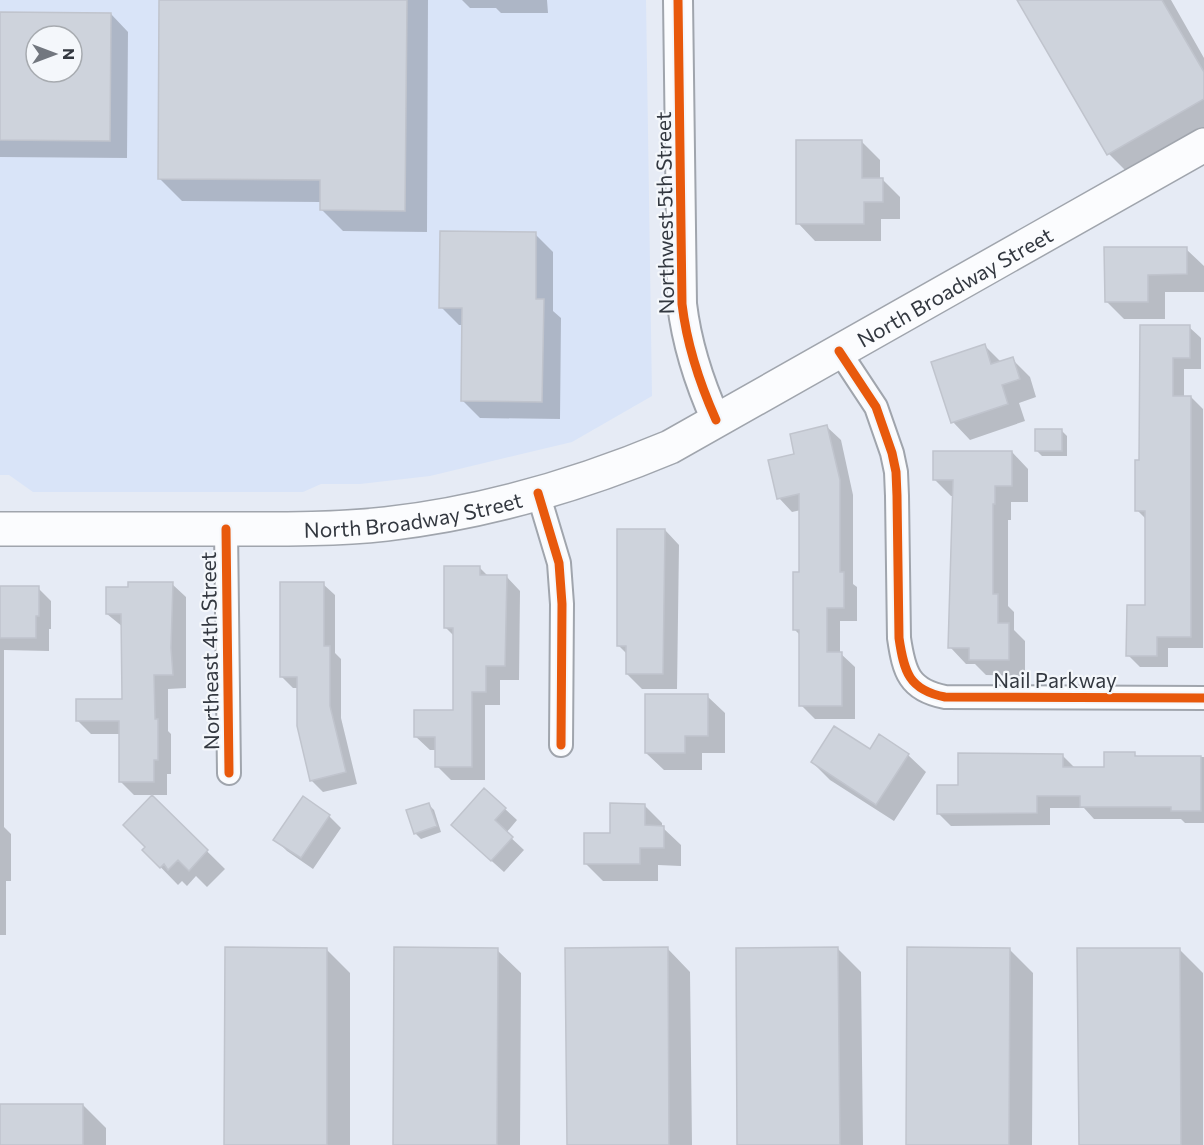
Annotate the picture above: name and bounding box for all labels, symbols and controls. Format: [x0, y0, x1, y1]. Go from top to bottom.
north arrow [24, 24, 84, 84]
text: N [60, 48, 79, 60]
street label: Northwest 5th Street [650, 111, 678, 315]
street label: North Broadway Street [852, 221, 1056, 351]
street label: North Broadway Street [303, 486, 525, 541]
street label: Northeast 4th Street [195, 552, 223, 750]
street label: Nail Parkway [993, 667, 1117, 692]

